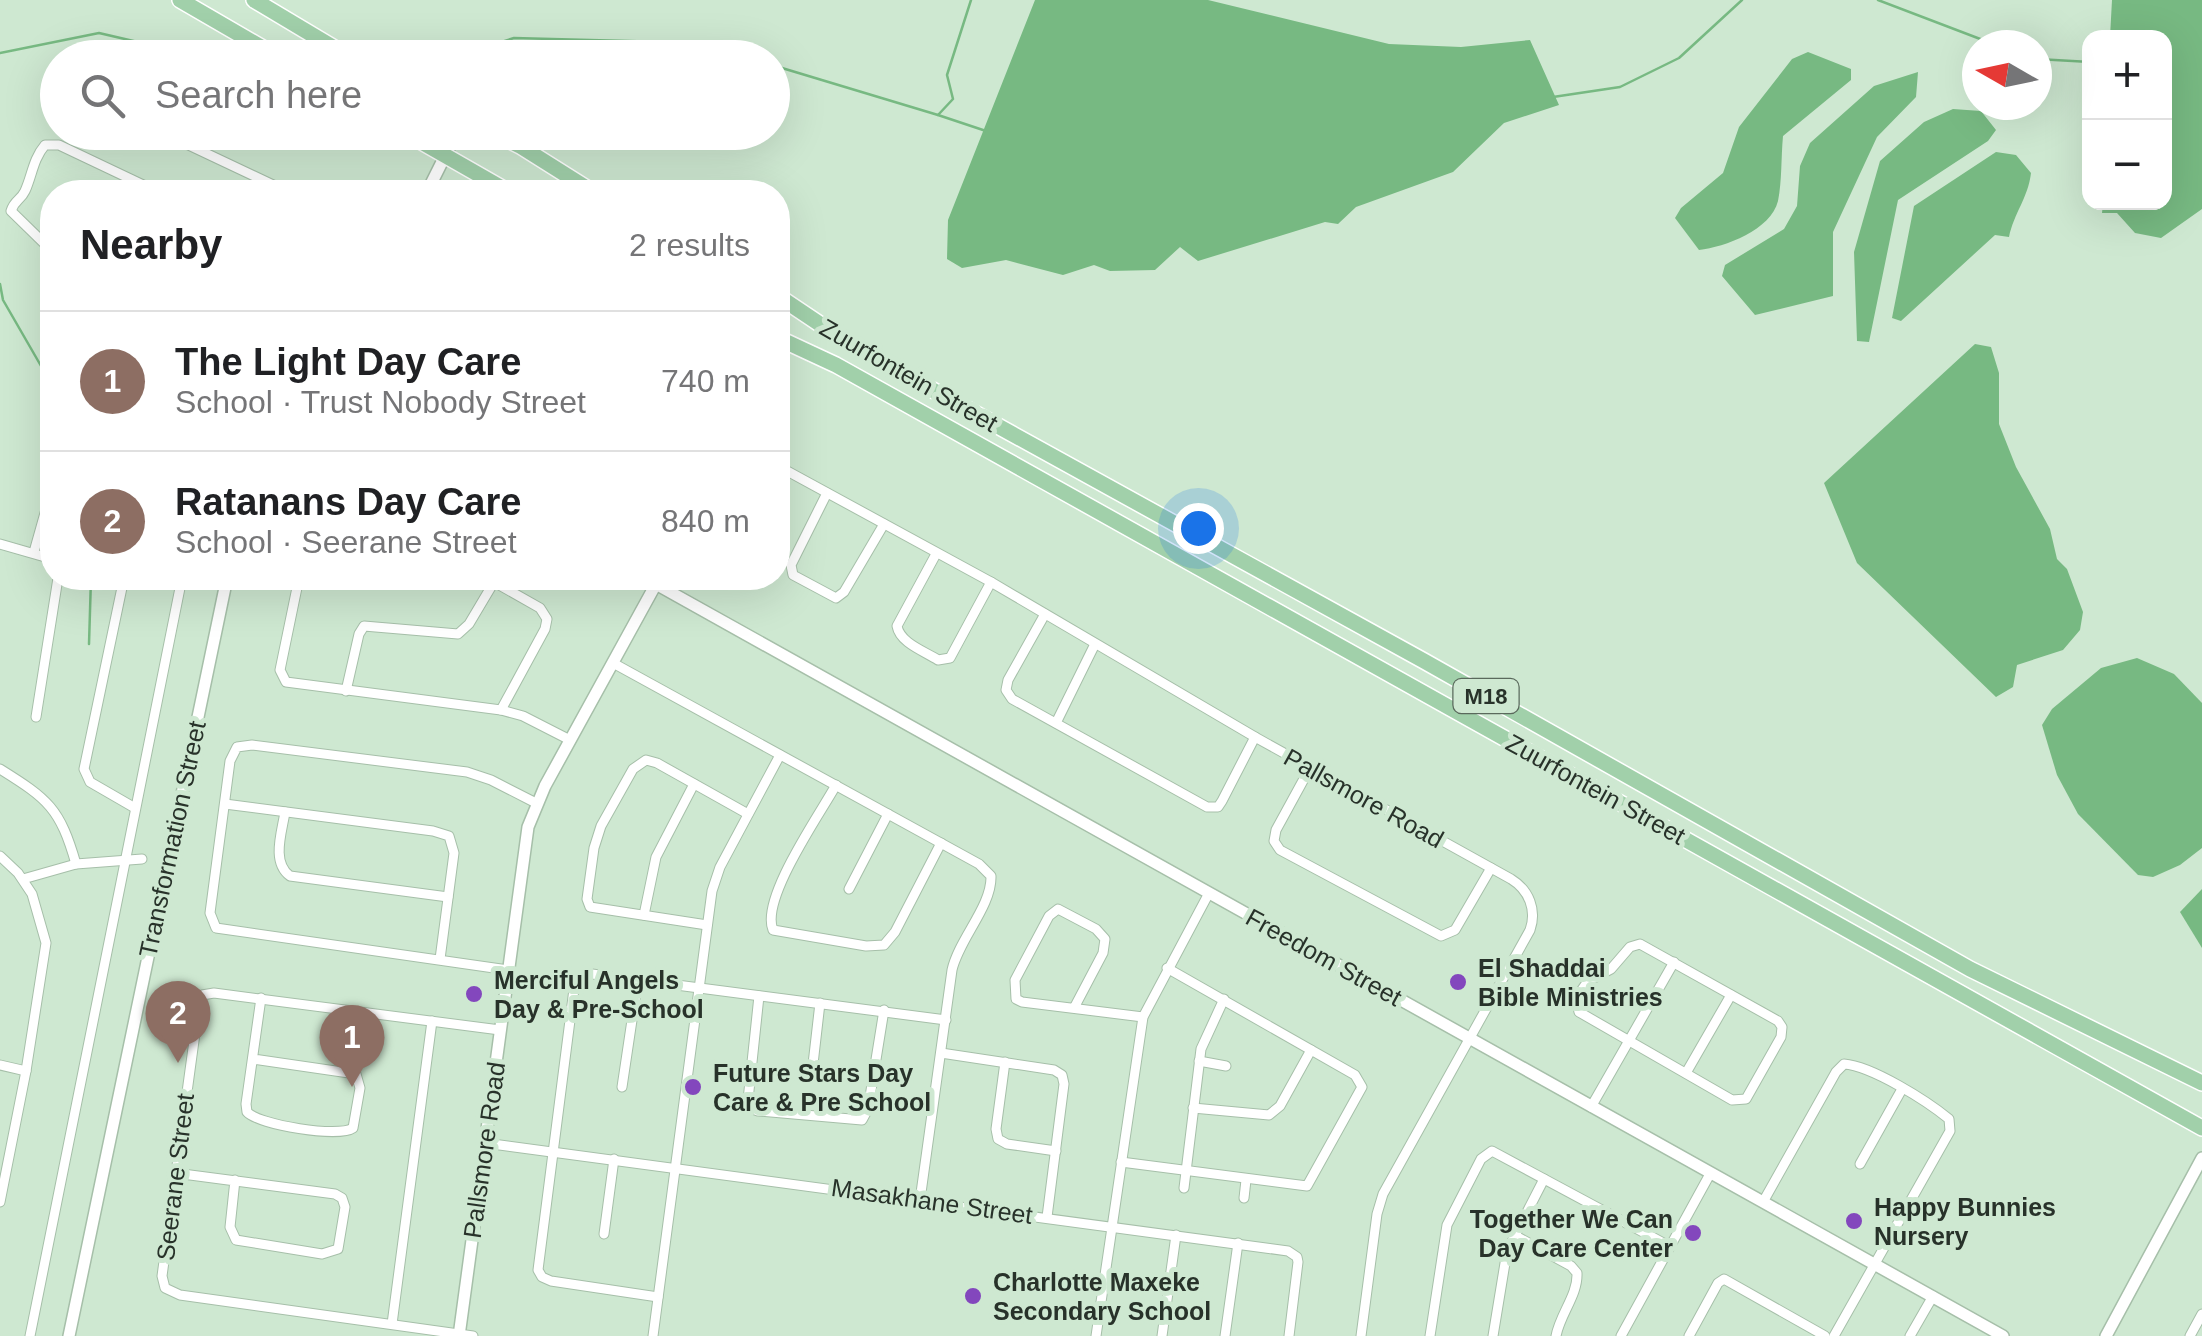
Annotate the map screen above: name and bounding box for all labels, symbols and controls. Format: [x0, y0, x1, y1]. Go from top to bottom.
north arrow [1962, 30, 2052, 120]
map controls [2082, 30, 2172, 210]
button: + [2082, 30, 2172, 120]
search box [40, 40, 790, 150]
icon: search [75, 68, 130, 123]
text: Search here [155, 74, 362, 116]
button: − [2082, 120, 2172, 210]
text: Nearby [80, 221, 222, 268]
text: 2 results [629, 227, 750, 263]
street label: Zuurfontein Street [815, 313, 1003, 437]
text: The Light Day Care [175, 341, 521, 383]
text: 1 [104, 363, 121, 399]
text: 740 m [661, 363, 750, 399]
text: School · Trust Nobody Street [175, 384, 586, 420]
text: Ratanans Day Care [175, 481, 521, 523]
text: 2 [104, 503, 121, 539]
text: 840 m [661, 503, 750, 539]
your location [1173, 503, 1224, 554]
text: School · Seerane Street [175, 524, 517, 560]
road number: M18 [1454, 679, 1518, 713]
street label: Transformation Street [133, 718, 211, 960]
street label: Zuurfontein Street [1502, 728, 1690, 850]
street label: Pallsmore Road [1279, 743, 1449, 853]
street label: Freedom Street [1241, 903, 1407, 1011]
place label: El Shaddai Bible Ministries [1478, 954, 1663, 1011]
place label: Merciful Angels Day & Pre-School [494, 966, 704, 1023]
marker: El Shaddai Bible Ministries [1447, 971, 1469, 993]
pin: 2 [146, 980, 210, 1063]
marker: Merciful Angels Day & Pre-School [463, 983, 485, 1005]
pin: 1 [320, 1004, 384, 1087]
place label: Future Stars Day Care & Pre School [713, 1059, 931, 1116]
street label: Pallsmore Road [458, 1060, 510, 1240]
marker: Future Stars Day Care & Pre School [682, 1076, 704, 1098]
street label: Seerane Street [151, 1092, 199, 1262]
street label: Masakhane Street [830, 1173, 1034, 1229]
place label: Happy Bunnies Nursery [1874, 1193, 2056, 1250]
place label: Together We Can Day Care Center [1470, 1205, 1673, 1262]
marker: Happy Bunnies Nursery [1843, 1210, 1865, 1232]
marker: Together We Can Day Care Center [1682, 1222, 1704, 1244]
place label: Charlotte Maxeke Secondary School [993, 1268, 1211, 1325]
marker: Charlotte Maxeke Secondary School [962, 1285, 984, 1307]

